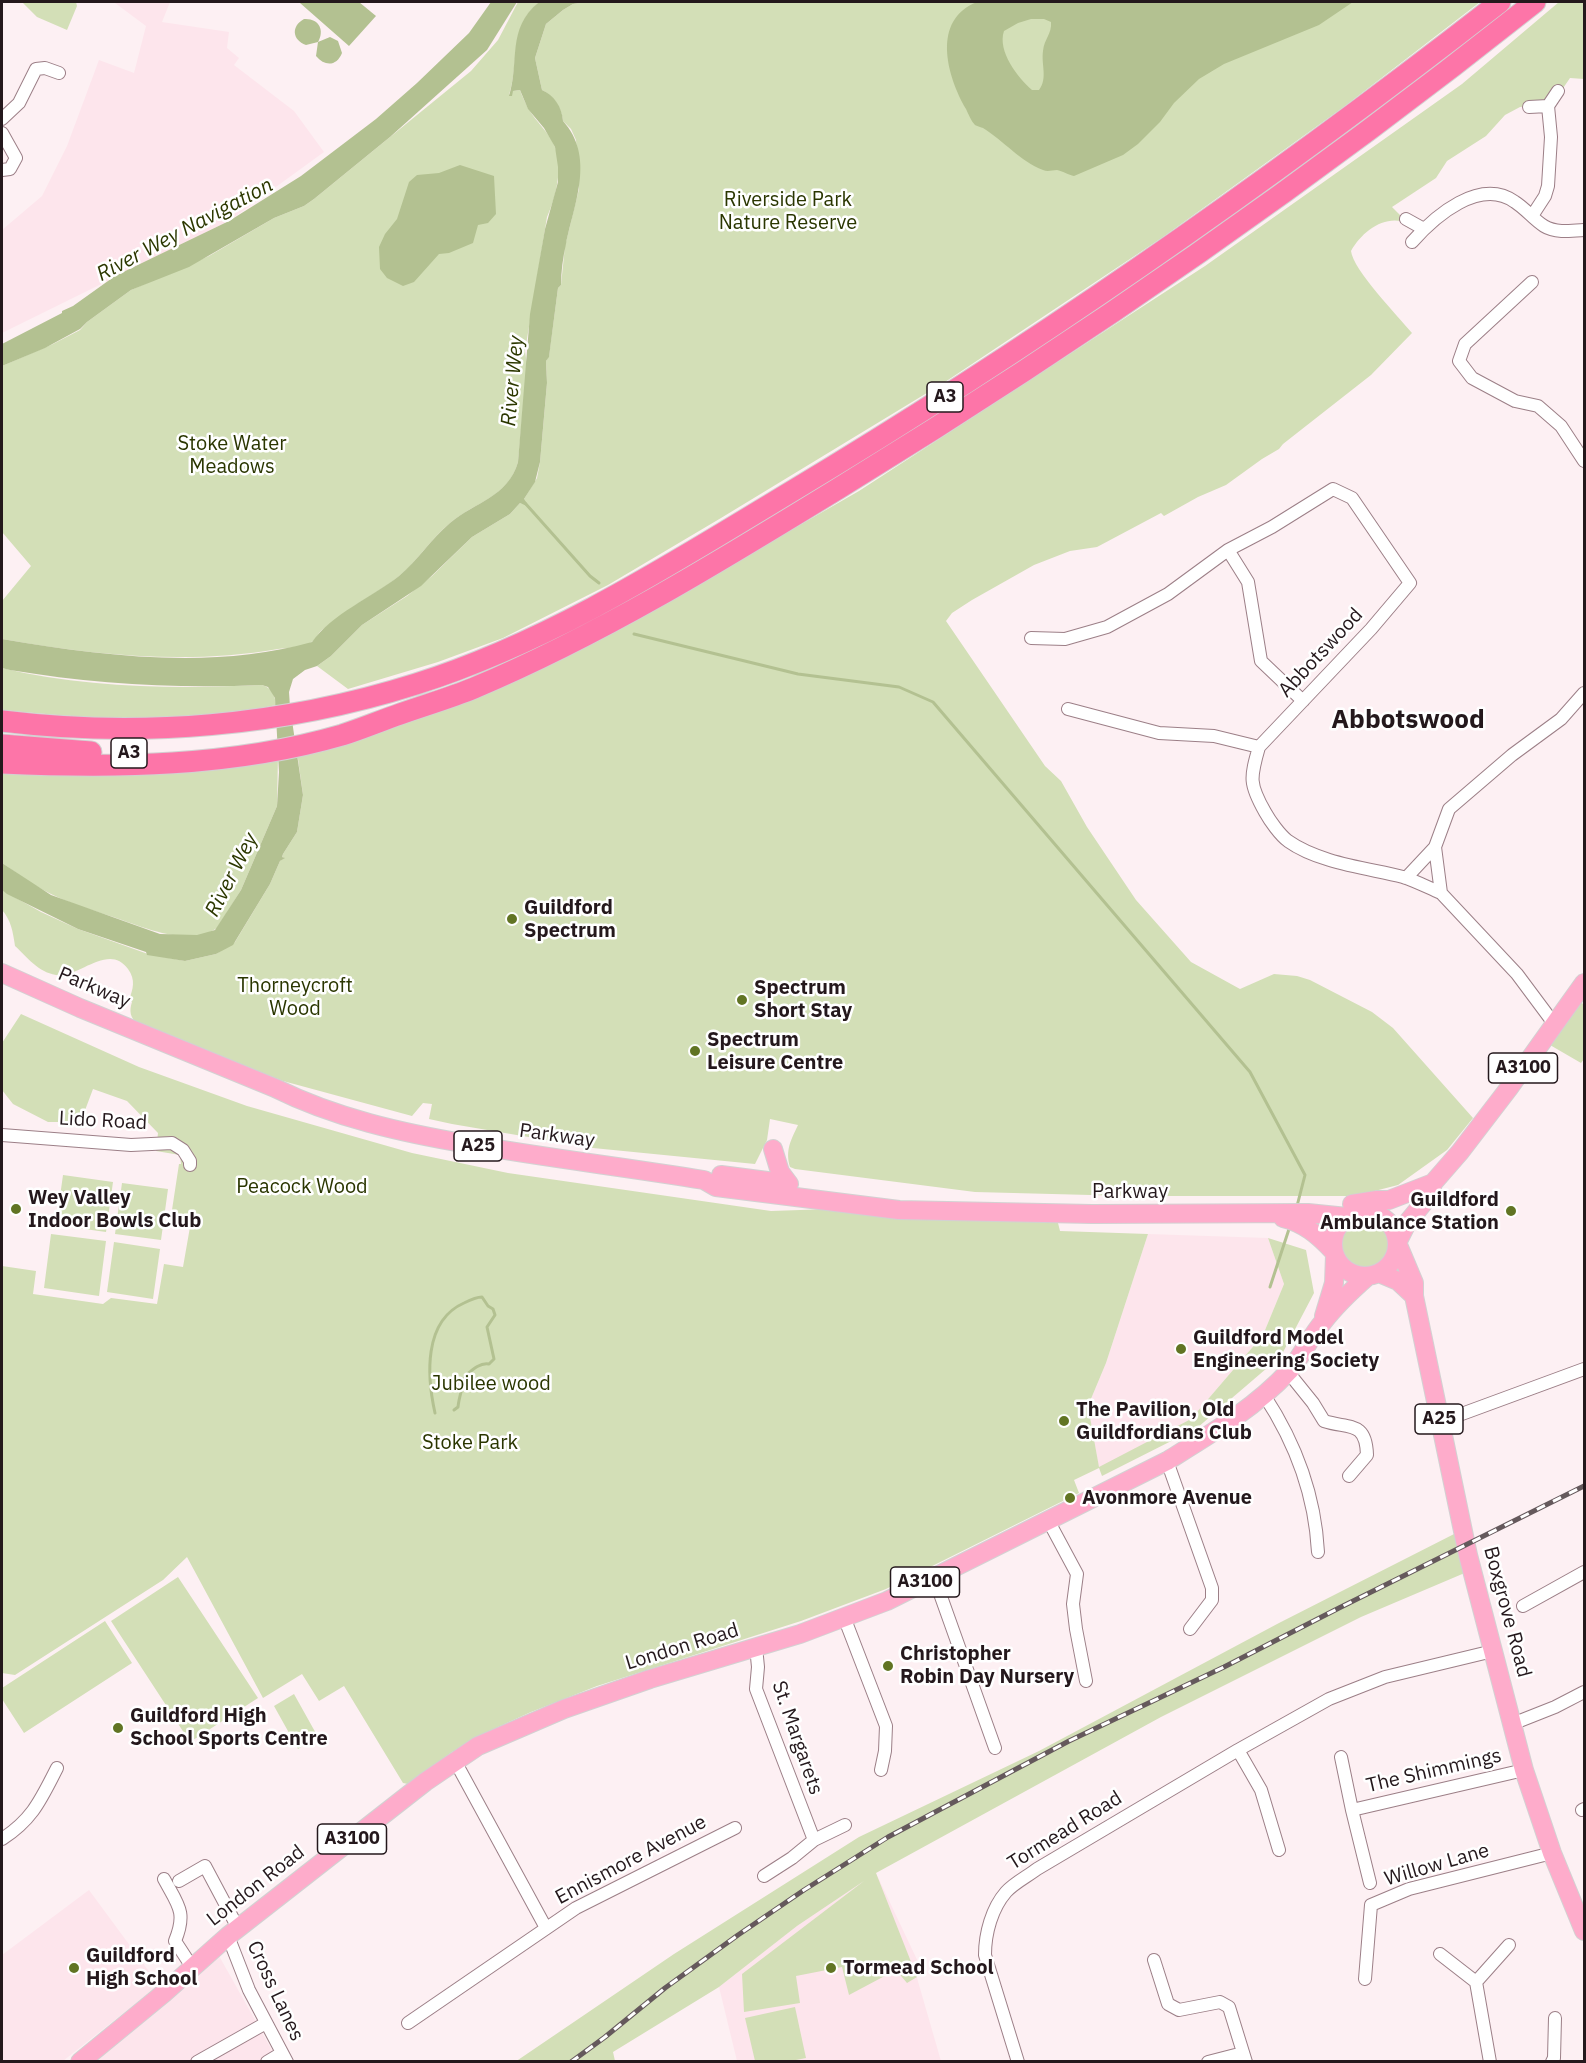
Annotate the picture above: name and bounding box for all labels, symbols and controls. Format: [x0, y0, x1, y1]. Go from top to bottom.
water label: River Wey Navigation [92, 173, 278, 287]
park label: Riverside Park Nature Reserve [719, 188, 857, 235]
water label: River Wey [497, 335, 529, 427]
road number: A3 [927, 382, 963, 412]
park label: Stoke Water Meadows [177, 432, 287, 479]
street label: Abbotswood [1274, 603, 1368, 703]
district label: Abbotswood [1331, 704, 1485, 736]
road number: A3 [111, 738, 147, 768]
water label: River Wey [200, 829, 264, 921]
place label: Guildford Spectrum [524, 896, 616, 943]
marker: Guildford Spectrum [505, 912, 519, 926]
street label: Parkway [54, 962, 134, 1014]
park label: Thorneycroft Wood [237, 974, 353, 1021]
place label: Spectrum Short Stay [754, 976, 852, 1023]
marker: Spectrum Short Stay [735, 993, 749, 1007]
place label: Spectrum Leisure Centre [707, 1028, 843, 1075]
marker: Spectrum Leisure Centre [688, 1044, 702, 1058]
road number: A3100 [1488, 1053, 1558, 1083]
street label: Lido Road [58, 1107, 148, 1135]
street label: Parkway [518, 1119, 596, 1153]
road number: A25 [454, 1131, 502, 1161]
park label: Peacock Wood [236, 1175, 368, 1199]
street label: Parkway [1092, 1180, 1168, 1204]
place label: Wey Valley Indoor Bowls Club [28, 1186, 201, 1233]
place label: Guildford Ambulance Station [1320, 1188, 1499, 1235]
marker: Wey Valley Indoor Bowls Club [9, 1202, 23, 1216]
marker: Guildford Ambulance Station [1504, 1204, 1518, 1218]
place label: Guildford Model Engineering Society [1193, 1326, 1379, 1373]
marker: Guildford Model Engineering Society [1174, 1342, 1188, 1356]
park label: Jubilee wood [431, 1372, 551, 1396]
place label: The Pavilion, Old Guildfordians Club [1076, 1398, 1252, 1445]
road number: A25 [1415, 1404, 1463, 1434]
marker: The Pavilion, Old Guildfordians Club [1057, 1414, 1071, 1428]
park label: Stoke Park [422, 1431, 518, 1455]
place label: Avonmore Avenue [1082, 1486, 1252, 1510]
marker: Avonmore Avenue [1063, 1491, 1077, 1505]
street label: Boxgrove Road [1478, 1544, 1536, 1680]
road number: A3100 [890, 1567, 960, 1597]
street label: London Road [622, 1618, 742, 1676]
place label: Christopher Robin Day Nursery [900, 1642, 1074, 1689]
marker: Christopher Robin Day Nursery [881, 1659, 895, 1673]
street label: St. Margarets [766, 1678, 828, 1798]
place label: Guildford High School Sports Centre [130, 1704, 328, 1751]
marker: Guildford High School Sports Centre [111, 1721, 125, 1735]
street label: The Shimmings [1364, 1744, 1504, 1798]
street label: Tormead Road [1003, 1786, 1127, 1876]
street label: Ennismore Avenue [551, 1810, 711, 1910]
road number: A3100 [318, 1824, 386, 1854]
street label: Willow Lane [1382, 1839, 1492, 1891]
street label: London Road [202, 1840, 310, 1932]
street label: Cross Lanes [241, 1937, 309, 2045]
place label: Guildford High School [86, 1944, 197, 1991]
place label: Tormead School [843, 1956, 993, 1980]
marker: Guildford High School [67, 1961, 81, 1975]
marker: Tormead School [824, 1961, 838, 1975]

